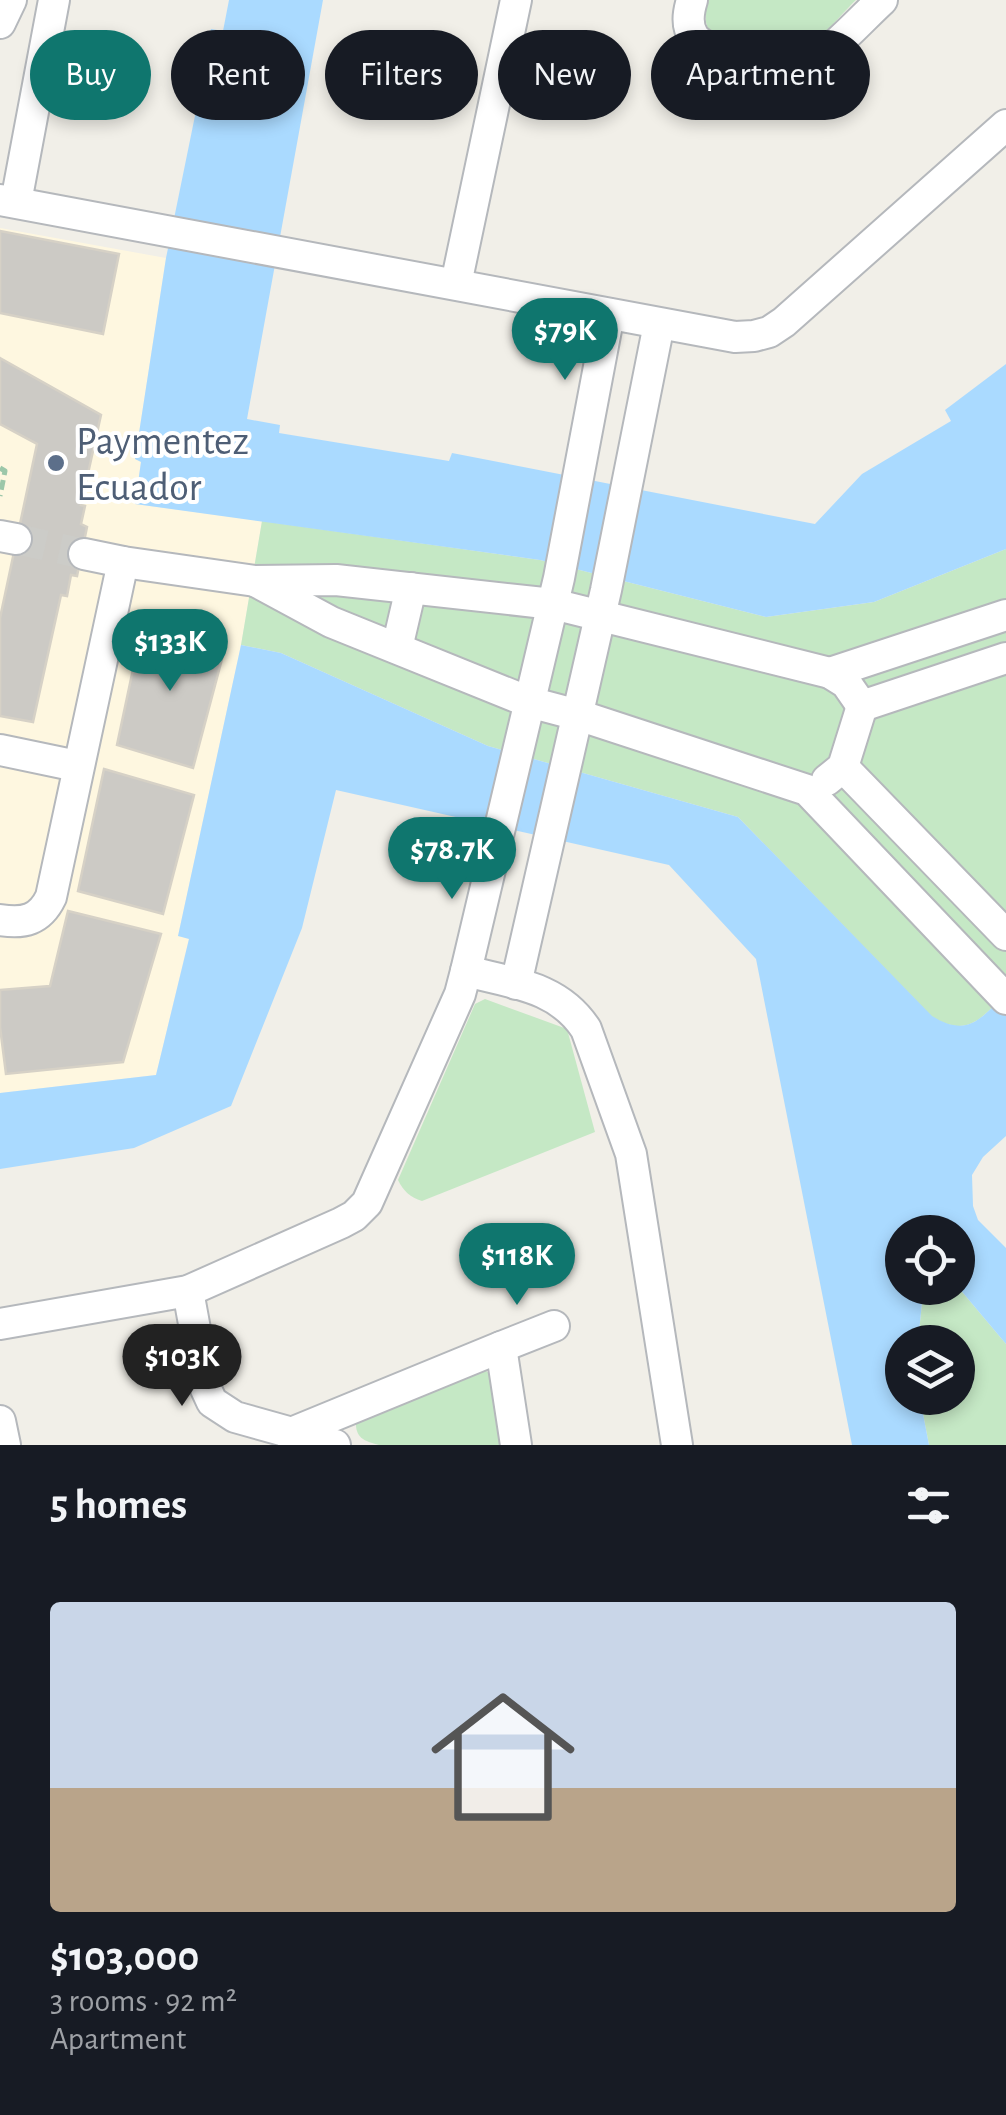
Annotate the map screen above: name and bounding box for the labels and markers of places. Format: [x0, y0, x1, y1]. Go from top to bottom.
pin: $79K [506, 298, 624, 383]
place label: Paymentez Ecuador [76, 422, 249, 508]
marker: Paymentez Ecuador [45, 452, 67, 474]
pin: $133K [100, 609, 240, 694]
pin: $78.7K [371, 817, 533, 902]
pin: $118K [447, 1223, 587, 1308]
pin: $103K [112, 1324, 252, 1409]

